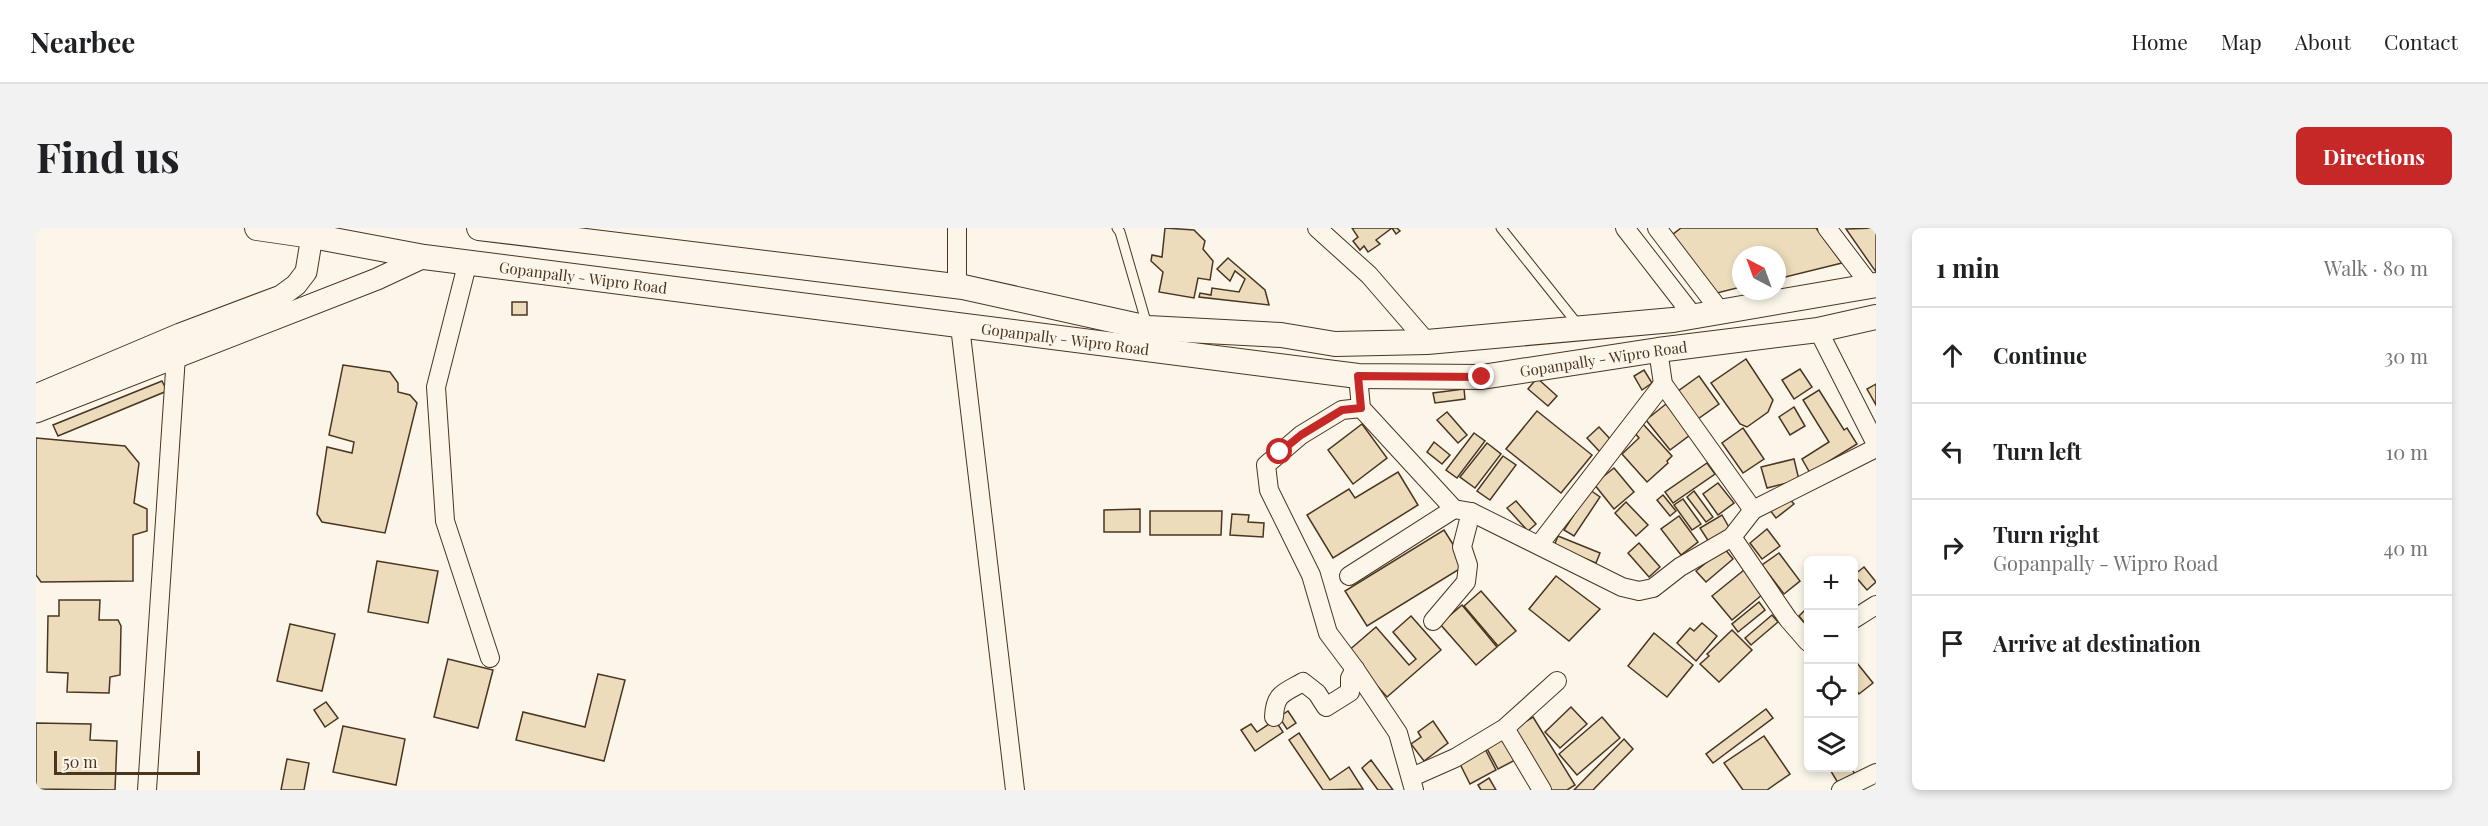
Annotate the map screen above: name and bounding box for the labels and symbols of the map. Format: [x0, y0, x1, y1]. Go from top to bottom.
north arrow [1732, 246, 1786, 300]
street label: Gopanpally - Wipro Road [498, 257, 669, 298]
street label: Gopanpally - Wipro Road [980, 318, 1151, 359]
street label: Gopanpally - Wipro Road [1518, 336, 1689, 381]
route end [1468, 363, 1494, 389]
route start [1266, 438, 1292, 464]
scale bar [54, 748, 200, 776]

